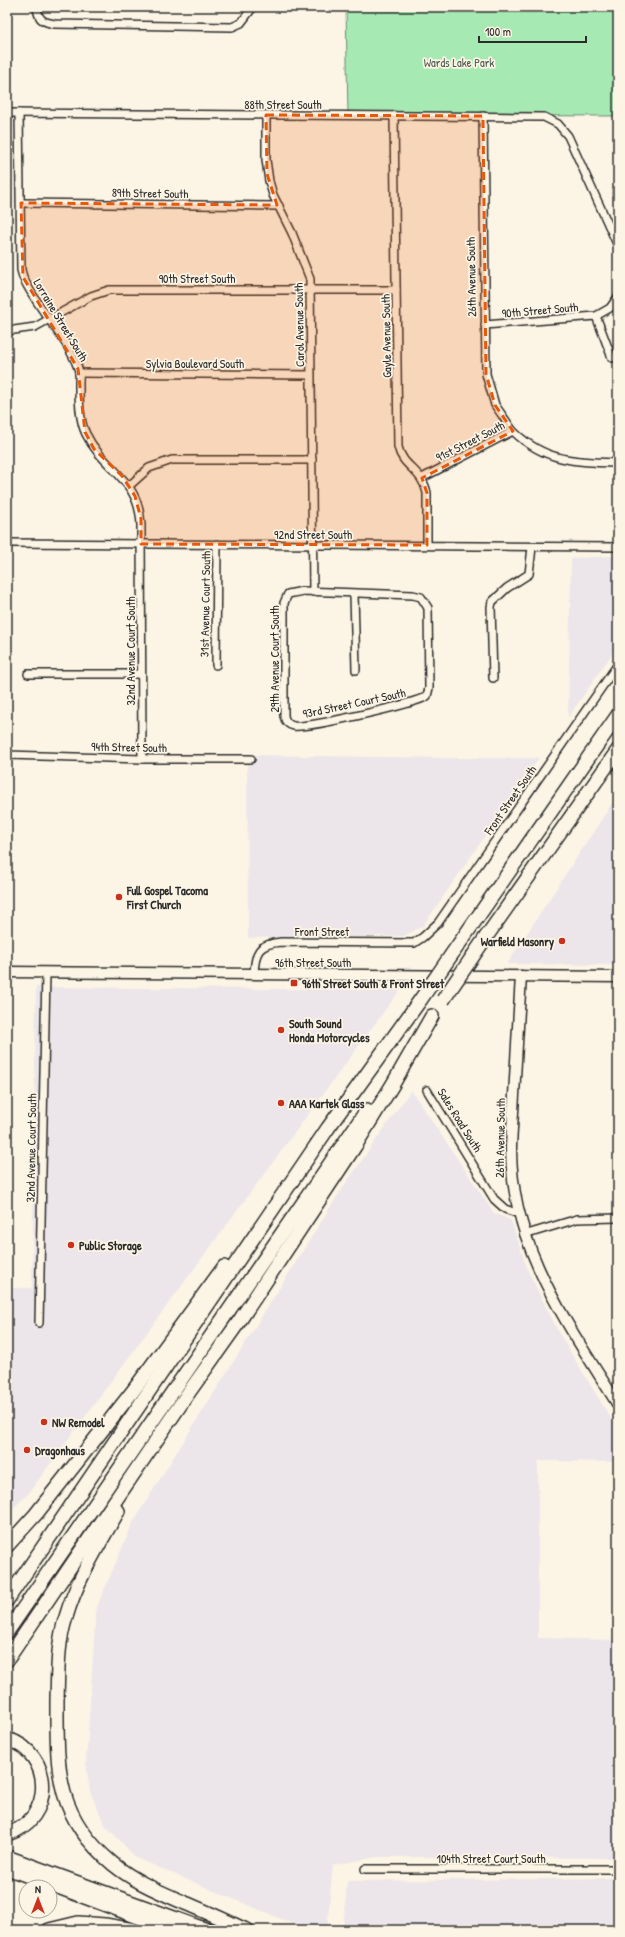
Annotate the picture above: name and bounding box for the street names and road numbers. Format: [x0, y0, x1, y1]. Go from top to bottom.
street label: 88th Street South [244, 96, 322, 113]
street label: 89th Street South [112, 184, 188, 202]
street label: 26th Avenue South [462, 237, 480, 317]
street label: 90th Street South [159, 270, 235, 287]
street label: Lorraine Street South [30, 275, 92, 365]
street label: Carol Avenue South [290, 283, 308, 367]
street label: Gayle Avenue South [377, 294, 395, 378]
street label: 90th Street South [501, 298, 579, 322]
street label: Sylvia Boulevard South [146, 355, 244, 372]
street label: 91st Street South [433, 416, 507, 466]
street label: 92nd Street South [274, 526, 352, 543]
street label: 31st Avenue Court South [196, 551, 214, 657]
street label: 32nd Avenue Court South [122, 596, 139, 706]
street label: 29th Avenue Court South [266, 605, 283, 713]
street label: 93rd Street Court South [301, 684, 407, 722]
street label: 94th Street South [91, 738, 167, 756]
street label: Front Street South [479, 762, 540, 839]
street label: Front Street [294, 923, 350, 940]
street label: 96th Street South [275, 954, 351, 971]
street label: Sales Road South [434, 1085, 486, 1155]
street label: 32nd Avenue Court South [22, 1093, 40, 1203]
street label: 26th Avenue South [491, 1098, 509, 1178]
street label: 104th Street Court South [437, 1850, 545, 1867]

